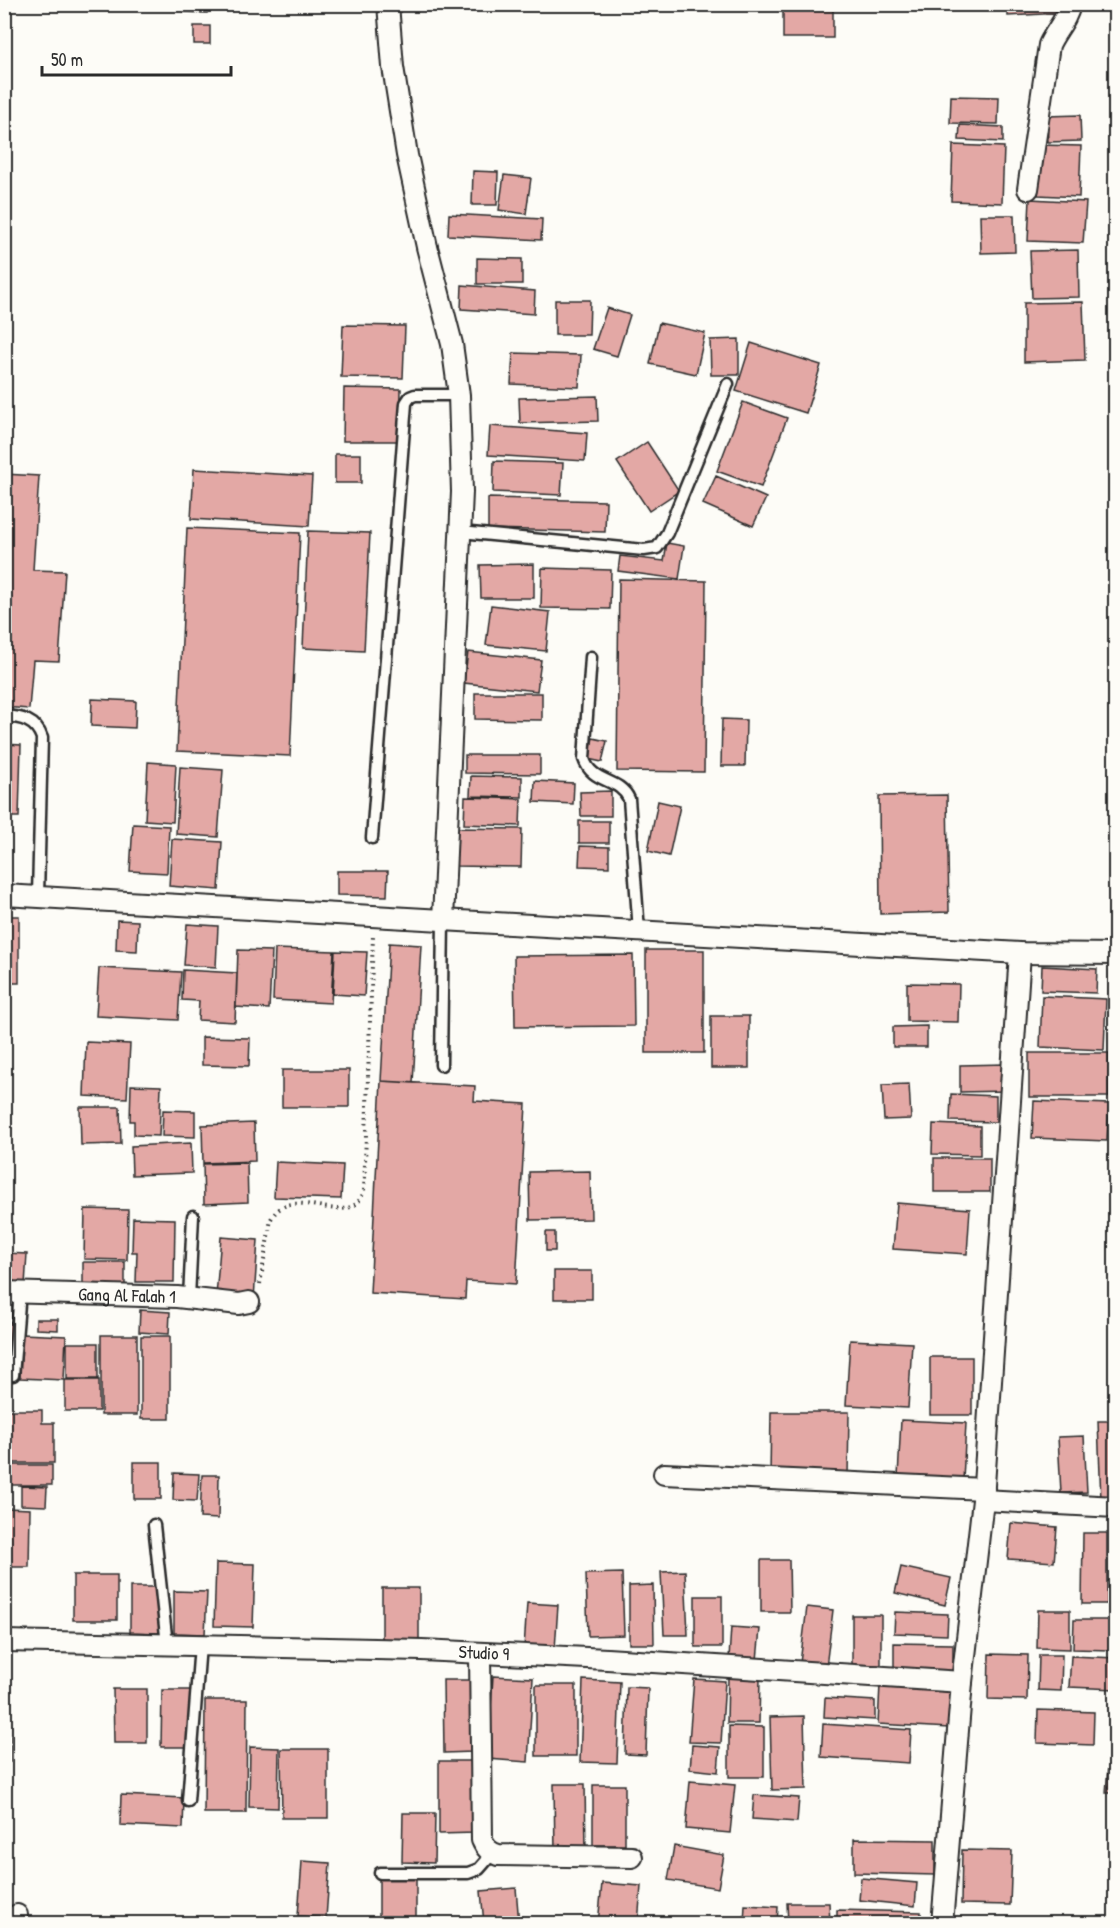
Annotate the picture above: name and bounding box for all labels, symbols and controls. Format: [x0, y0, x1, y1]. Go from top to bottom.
scale bar [42, 39, 231, 77]
text: 50 m [51, 47, 83, 72]
street label: Gang Al Falah 1 [78, 1281, 176, 1309]
street label: Studio 9 [458, 1639, 510, 1666]

